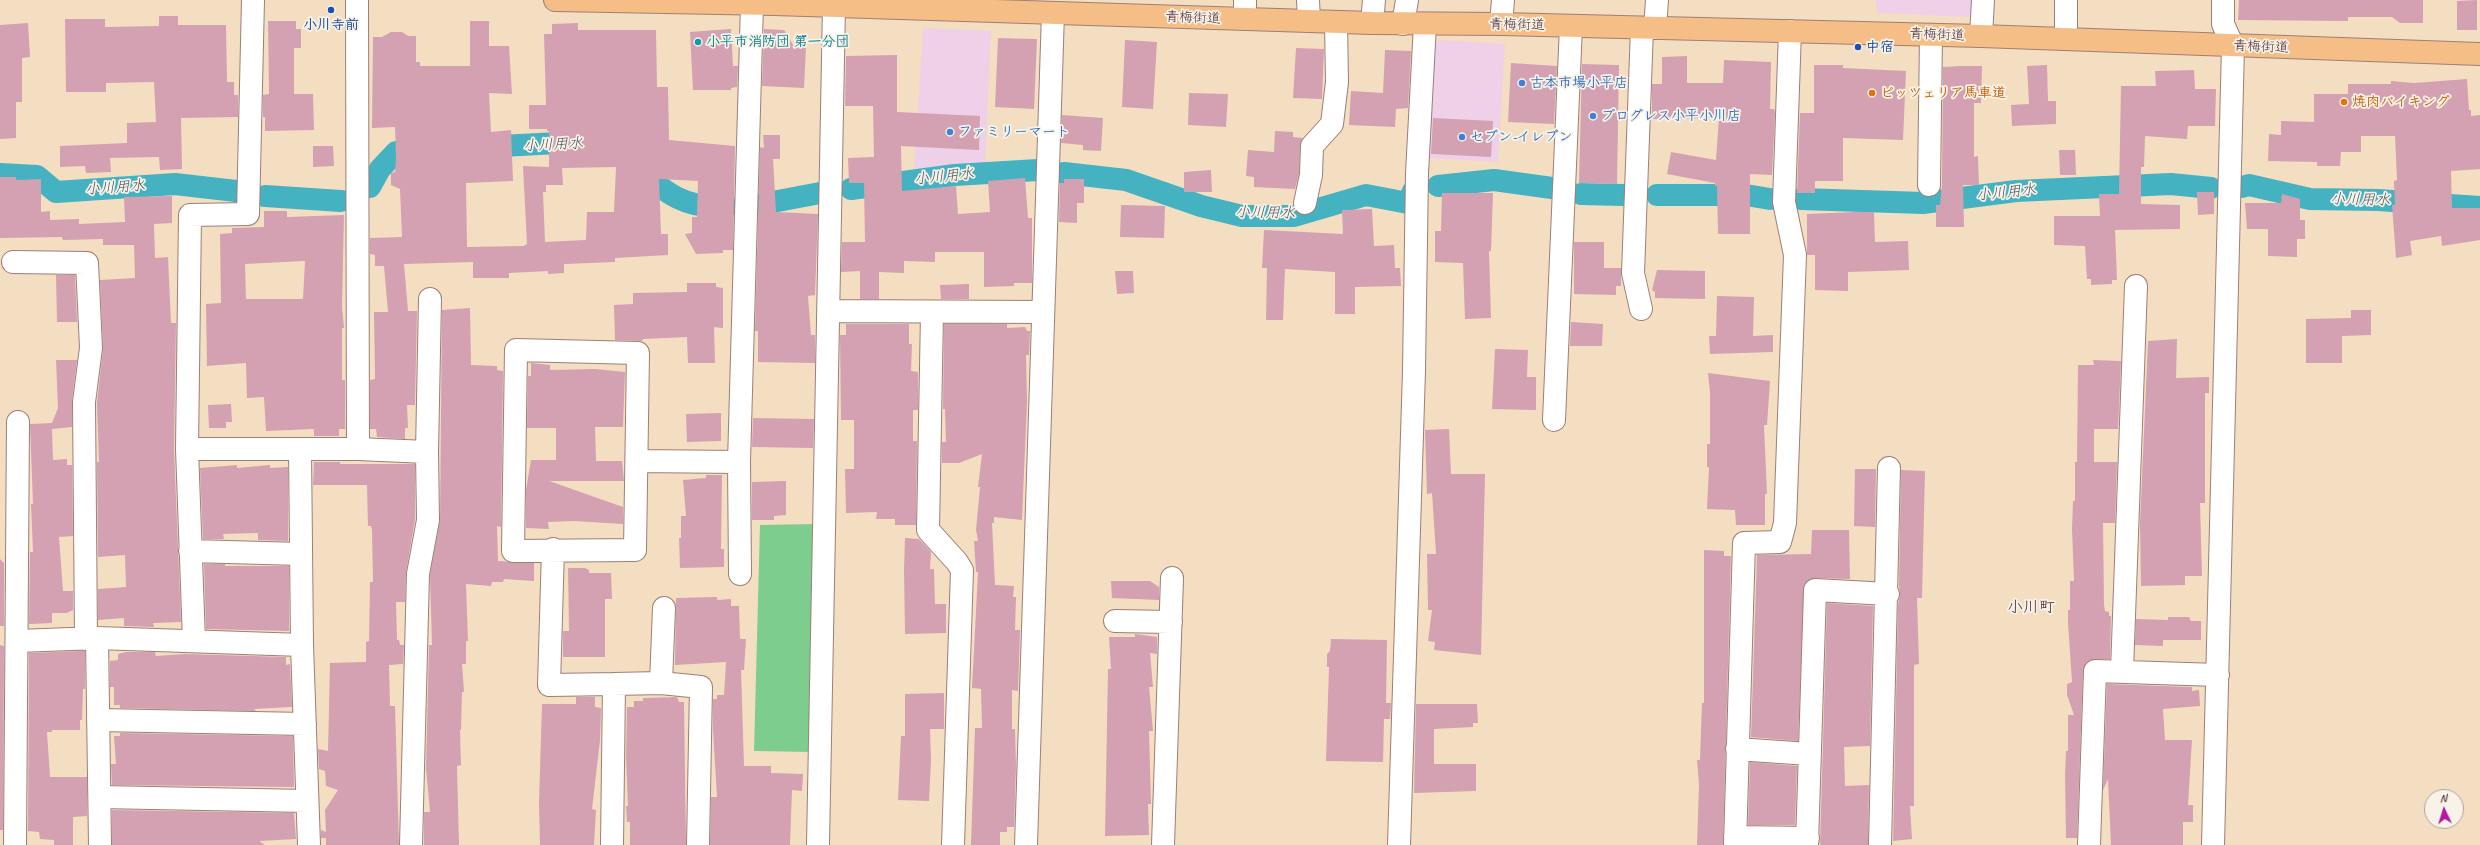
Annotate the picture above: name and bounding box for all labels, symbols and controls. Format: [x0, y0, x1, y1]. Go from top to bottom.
marker: 小川寺前 [326, 5, 336, 15]
street label: 青梅街道 [1165, 9, 1221, 27]
street label: 青梅街道 [1489, 16, 1545, 34]
place label: 小川寺前 [303, 17, 359, 33]
street label: 青梅街道 [1909, 26, 1965, 44]
place label: 小平市消防団 第一分団 [706, 34, 849, 50]
marker: 小平市消防団 第一分団 [693, 37, 703, 47]
street label: 青梅街道 [2233, 38, 2289, 56]
place label: 中宿 [1866, 39, 1894, 55]
marker: 中宿 [1853, 42, 1863, 52]
place label: 古本市場小平店 [1530, 75, 1628, 91]
marker: 古本市場小平店 [1517, 78, 1527, 88]
place label: ピッツェリア馬車道 [1880, 85, 2006, 101]
marker: ピッツェリア馬車道 [1867, 88, 1877, 98]
place label: 焼肉バイキング [2352, 94, 2450, 110]
marker: 焼肉バイキング [2339, 97, 2349, 107]
place label: プログレス小平小川店 [1601, 108, 1741, 124]
marker: プログレス小平小川店 [1588, 111, 1598, 121]
place label: ファミリーマート [958, 124, 1070, 140]
marker: ファミリーマート [945, 127, 955, 137]
place label: セブン-イレブン [1470, 129, 1573, 145]
marker: セブン-イレブン [1457, 132, 1467, 142]
water label: 小川用水 [523, 134, 583, 156]
water label: 小川用水 [913, 165, 975, 189]
water label: 小川用水 [84, 177, 146, 199]
water label: 小川用水 [1975, 181, 2037, 205]
water label: 小川用水 [2330, 190, 2390, 210]
water label: 小川用水 [1235, 203, 1295, 223]
district label: 小川町 [2007, 598, 2055, 618]
north arrow [2424, 789, 2464, 829]
text: N [2439, 791, 2447, 805]

